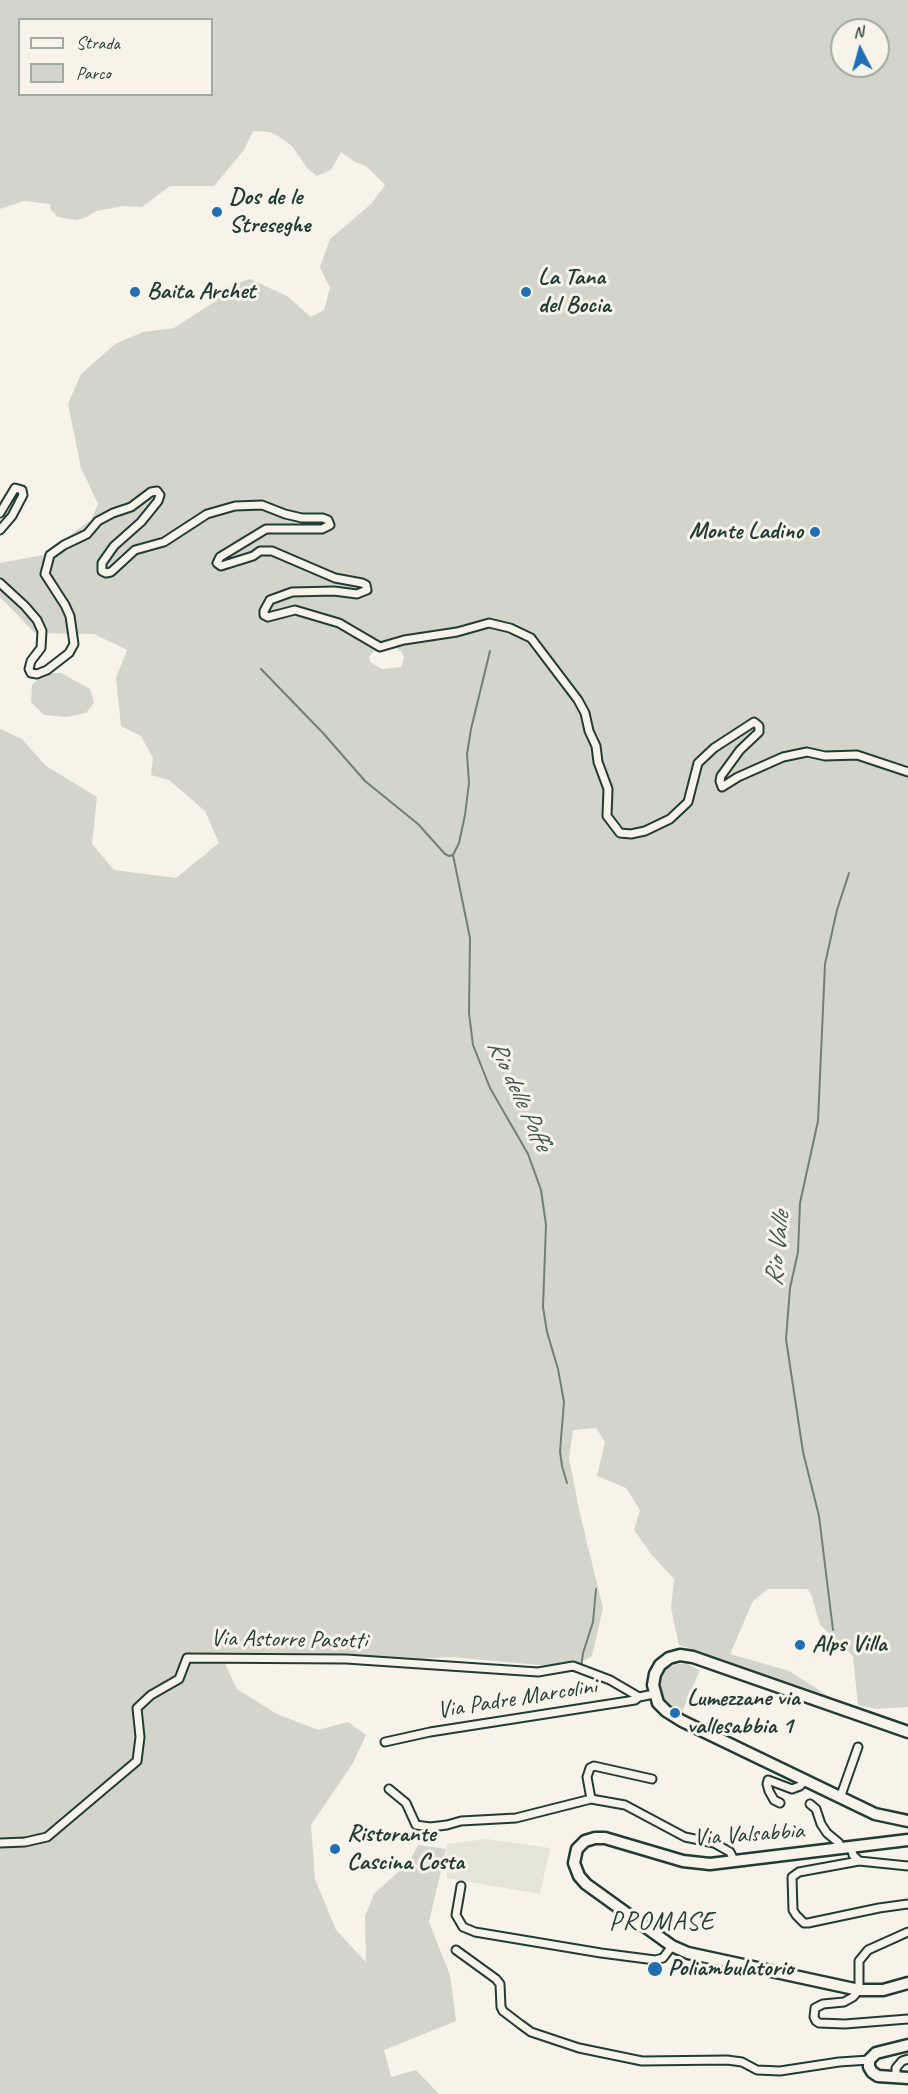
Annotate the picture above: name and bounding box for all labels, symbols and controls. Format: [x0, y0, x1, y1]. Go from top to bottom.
legend [18, 18, 213, 96]
north arrow [830, 18, 890, 78]
text: N [852, 22, 864, 43]
text: Strada [76, 32, 120, 54]
text: Parco [76, 62, 111, 84]
place label: Dos de le Streseghe [229, 184, 310, 240]
marker: Dos de le Streseghe [210, 205, 224, 219]
place label: La Tana del Bocia [538, 264, 610, 320]
place label: Baita Archet [147, 278, 255, 306]
marker: Baita Archet [128, 285, 142, 299]
marker: La Tana del Bocia [519, 285, 533, 299]
place label: Monte Ladino [689, 518, 803, 546]
marker: Monte Ladino [808, 525, 822, 539]
water label: Rio delle Poffe [480, 1035, 558, 1155]
water label: Rio Valle [759, 1210, 797, 1288]
street label: Via Astorre Pasotti [210, 1624, 368, 1656]
place label: Alps Villa [812, 1631, 887, 1659]
marker: Alps Villa [793, 1638, 807, 1652]
street label: Via Padre Marcolini [435, 1672, 599, 1726]
place label: Lumezzane via vallesabbia 1 [687, 1685, 800, 1741]
marker: Lumezzane via vallesabbia 1 [668, 1706, 682, 1720]
street label: Via Valsabbia [693, 1817, 805, 1853]
place label: Ristorante Cascina Costa [347, 1821, 464, 1877]
marker: Ristorante Cascina Costa [328, 1842, 342, 1856]
district label: PROMASE [609, 1906, 715, 1938]
place label: Poliambulatorio [668, 1955, 793, 1983]
marker: Poliambulatorio [646, 1960, 664, 1978]

